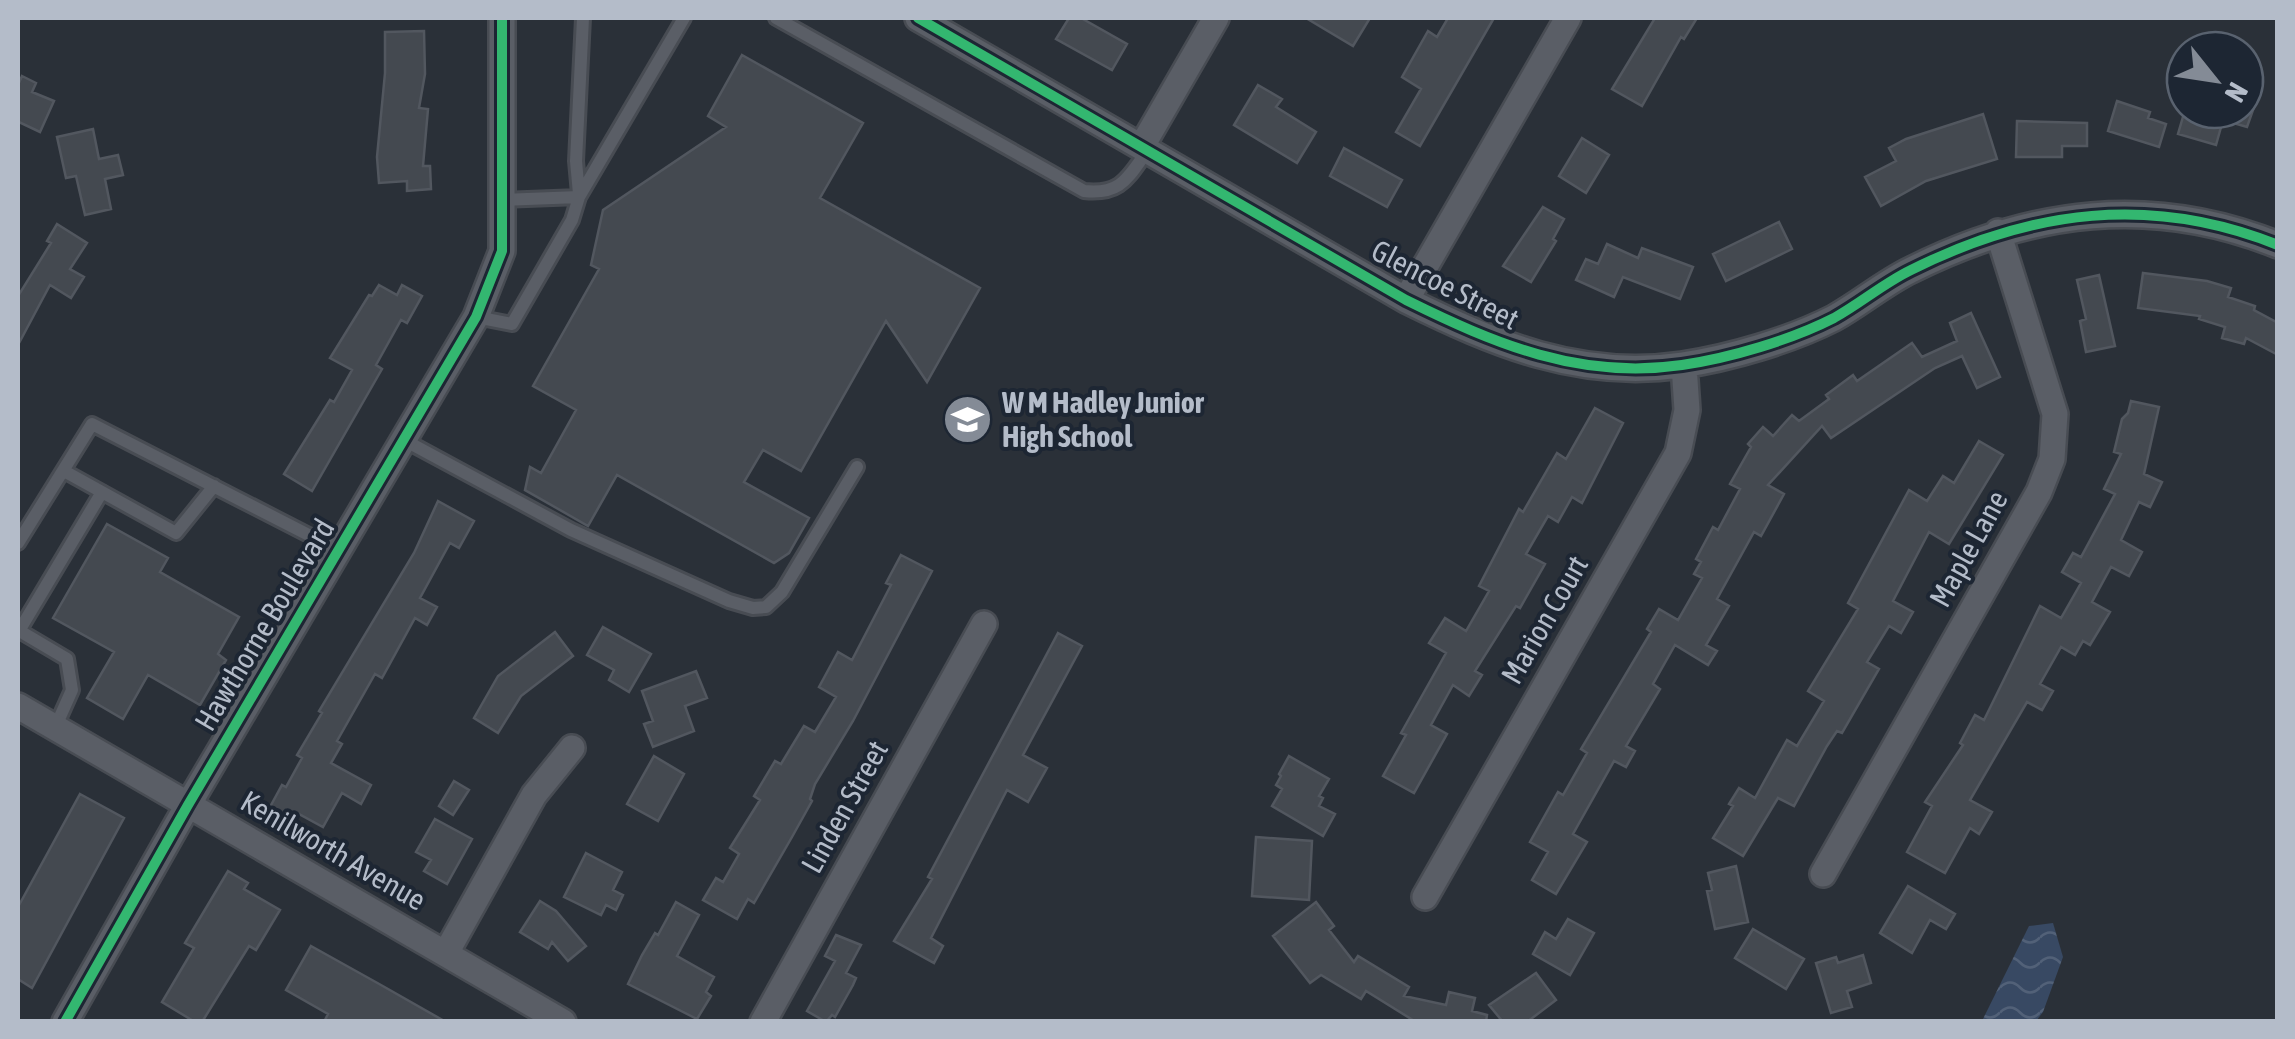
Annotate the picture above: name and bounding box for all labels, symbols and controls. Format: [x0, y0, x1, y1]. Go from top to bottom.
north arrow [2165, 30, 2265, 130]
text: N [2219, 77, 2255, 108]
street label: Glencoe Street [1366, 233, 1525, 336]
place label: W M Hadley Junior High School [1001, 385, 1205, 453]
school or university icon: W M Hadley Junior High School [941, 394, 993, 446]
street label: Maple Lane [1922, 485, 2014, 612]
street label: Hawthorne Boulevard [188, 513, 341, 736]
street label: Marion Court [1494, 550, 1594, 689]
street label: Linden Street [794, 735, 894, 878]
street label: Kenilworth Avenue [235, 784, 432, 917]

